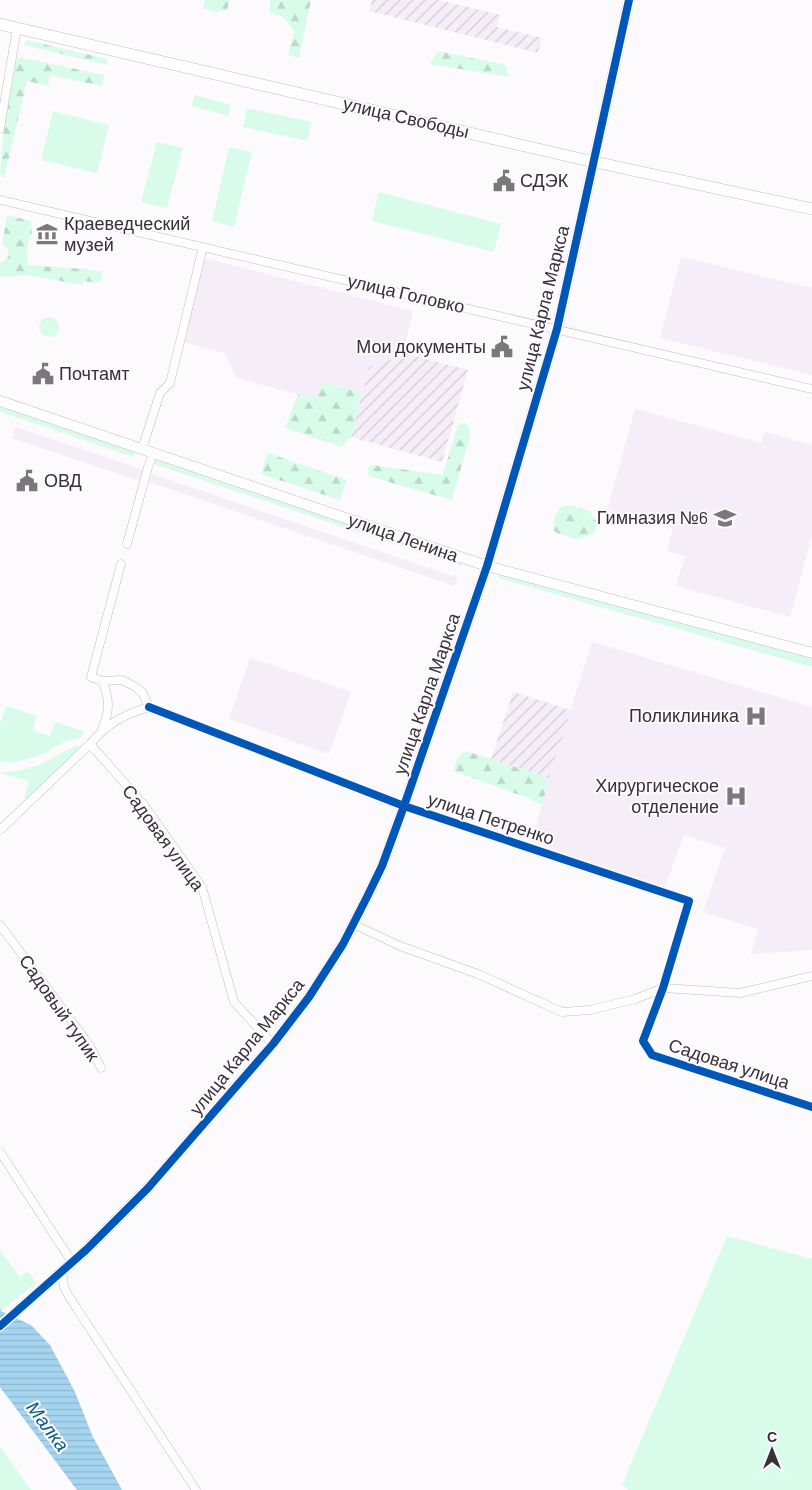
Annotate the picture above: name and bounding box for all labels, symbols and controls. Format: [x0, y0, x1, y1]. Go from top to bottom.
street label: улица Свободы [341, 92, 471, 142]
public building icon: СДЭК [491, 168, 517, 194]
place label: СДЭК [520, 169, 569, 191]
place label: Краеведческий музей [64, 212, 190, 255]
museum icon: Краеведческий музей [34, 221, 60, 247]
street label: улица Карла Маркса [511, 222, 573, 393]
street label: улица Головко [345, 269, 467, 317]
public building icon: Мои документы [489, 334, 515, 360]
place label: Мои документы [356, 335, 486, 357]
public building icon: Почтамт [30, 361, 56, 387]
place label: Почтамт [59, 362, 130, 384]
public building icon: ОВД [14, 468, 40, 494]
place label: ОВД [44, 469, 82, 491]
school or university icon: Гимназия №6 [712, 505, 738, 531]
place label: Гимназия №6 [597, 506, 708, 528]
street label: улица Ленина [345, 508, 462, 566]
street label: улица Карла Маркса [388, 609, 464, 777]
hospital icon: Поликлиника [743, 703, 769, 729]
place label: Поликлиника [629, 704, 740, 726]
place label: Хирургическое отделение [595, 774, 719, 817]
street label: Садовая улица [118, 780, 210, 896]
hospital icon: Хирургическое отделение [723, 783, 749, 809]
street label: улица Петренко [425, 787, 557, 849]
street label: Садовый тупик [15, 950, 105, 1065]
street label: улица Карла Маркса [184, 973, 309, 1119]
street label: Садовая улица [666, 1033, 794, 1093]
water label: Малка [22, 1396, 75, 1455]
north arrow [747, 1425, 797, 1475]
text: С [767, 1428, 777, 1445]

